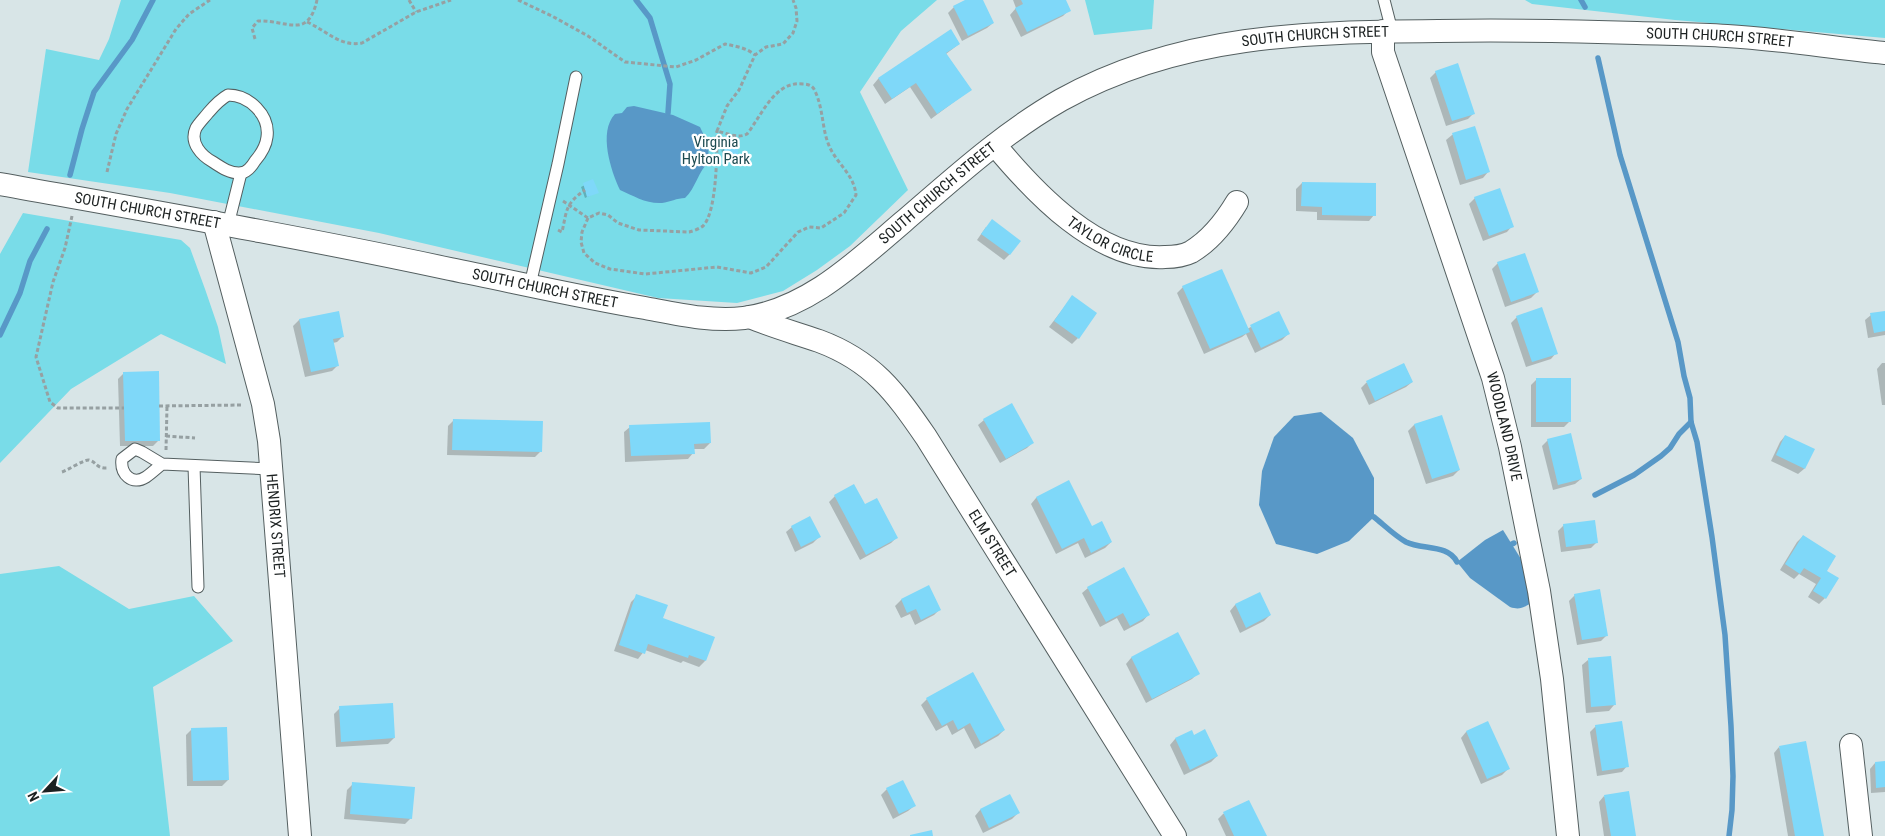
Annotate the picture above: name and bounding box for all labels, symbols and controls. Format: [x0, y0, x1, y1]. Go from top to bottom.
street label: SOUTH CHURCH STREET [1240, 23, 1389, 50]
street label: SOUTH CHURCH STREET [1646, 24, 1795, 51]
park label: Virginia Hylton Park [682, 133, 750, 168]
street label: SOUTH CHURCH STREET [875, 138, 999, 248]
street label: SOUTH CHURCH STREET [73, 189, 222, 233]
street label: TAYLOR CIRCLE [1063, 212, 1154, 266]
street label: SOUTH CHURCH STREET [471, 265, 619, 312]
street label: WOODLAND DRIVE [1483, 370, 1526, 483]
street label: HENDRIX STREET [263, 473, 289, 579]
street label: ELM STREET [965, 506, 1020, 580]
north arrow [20, 766, 70, 816]
text: N [24, 789, 42, 804]

